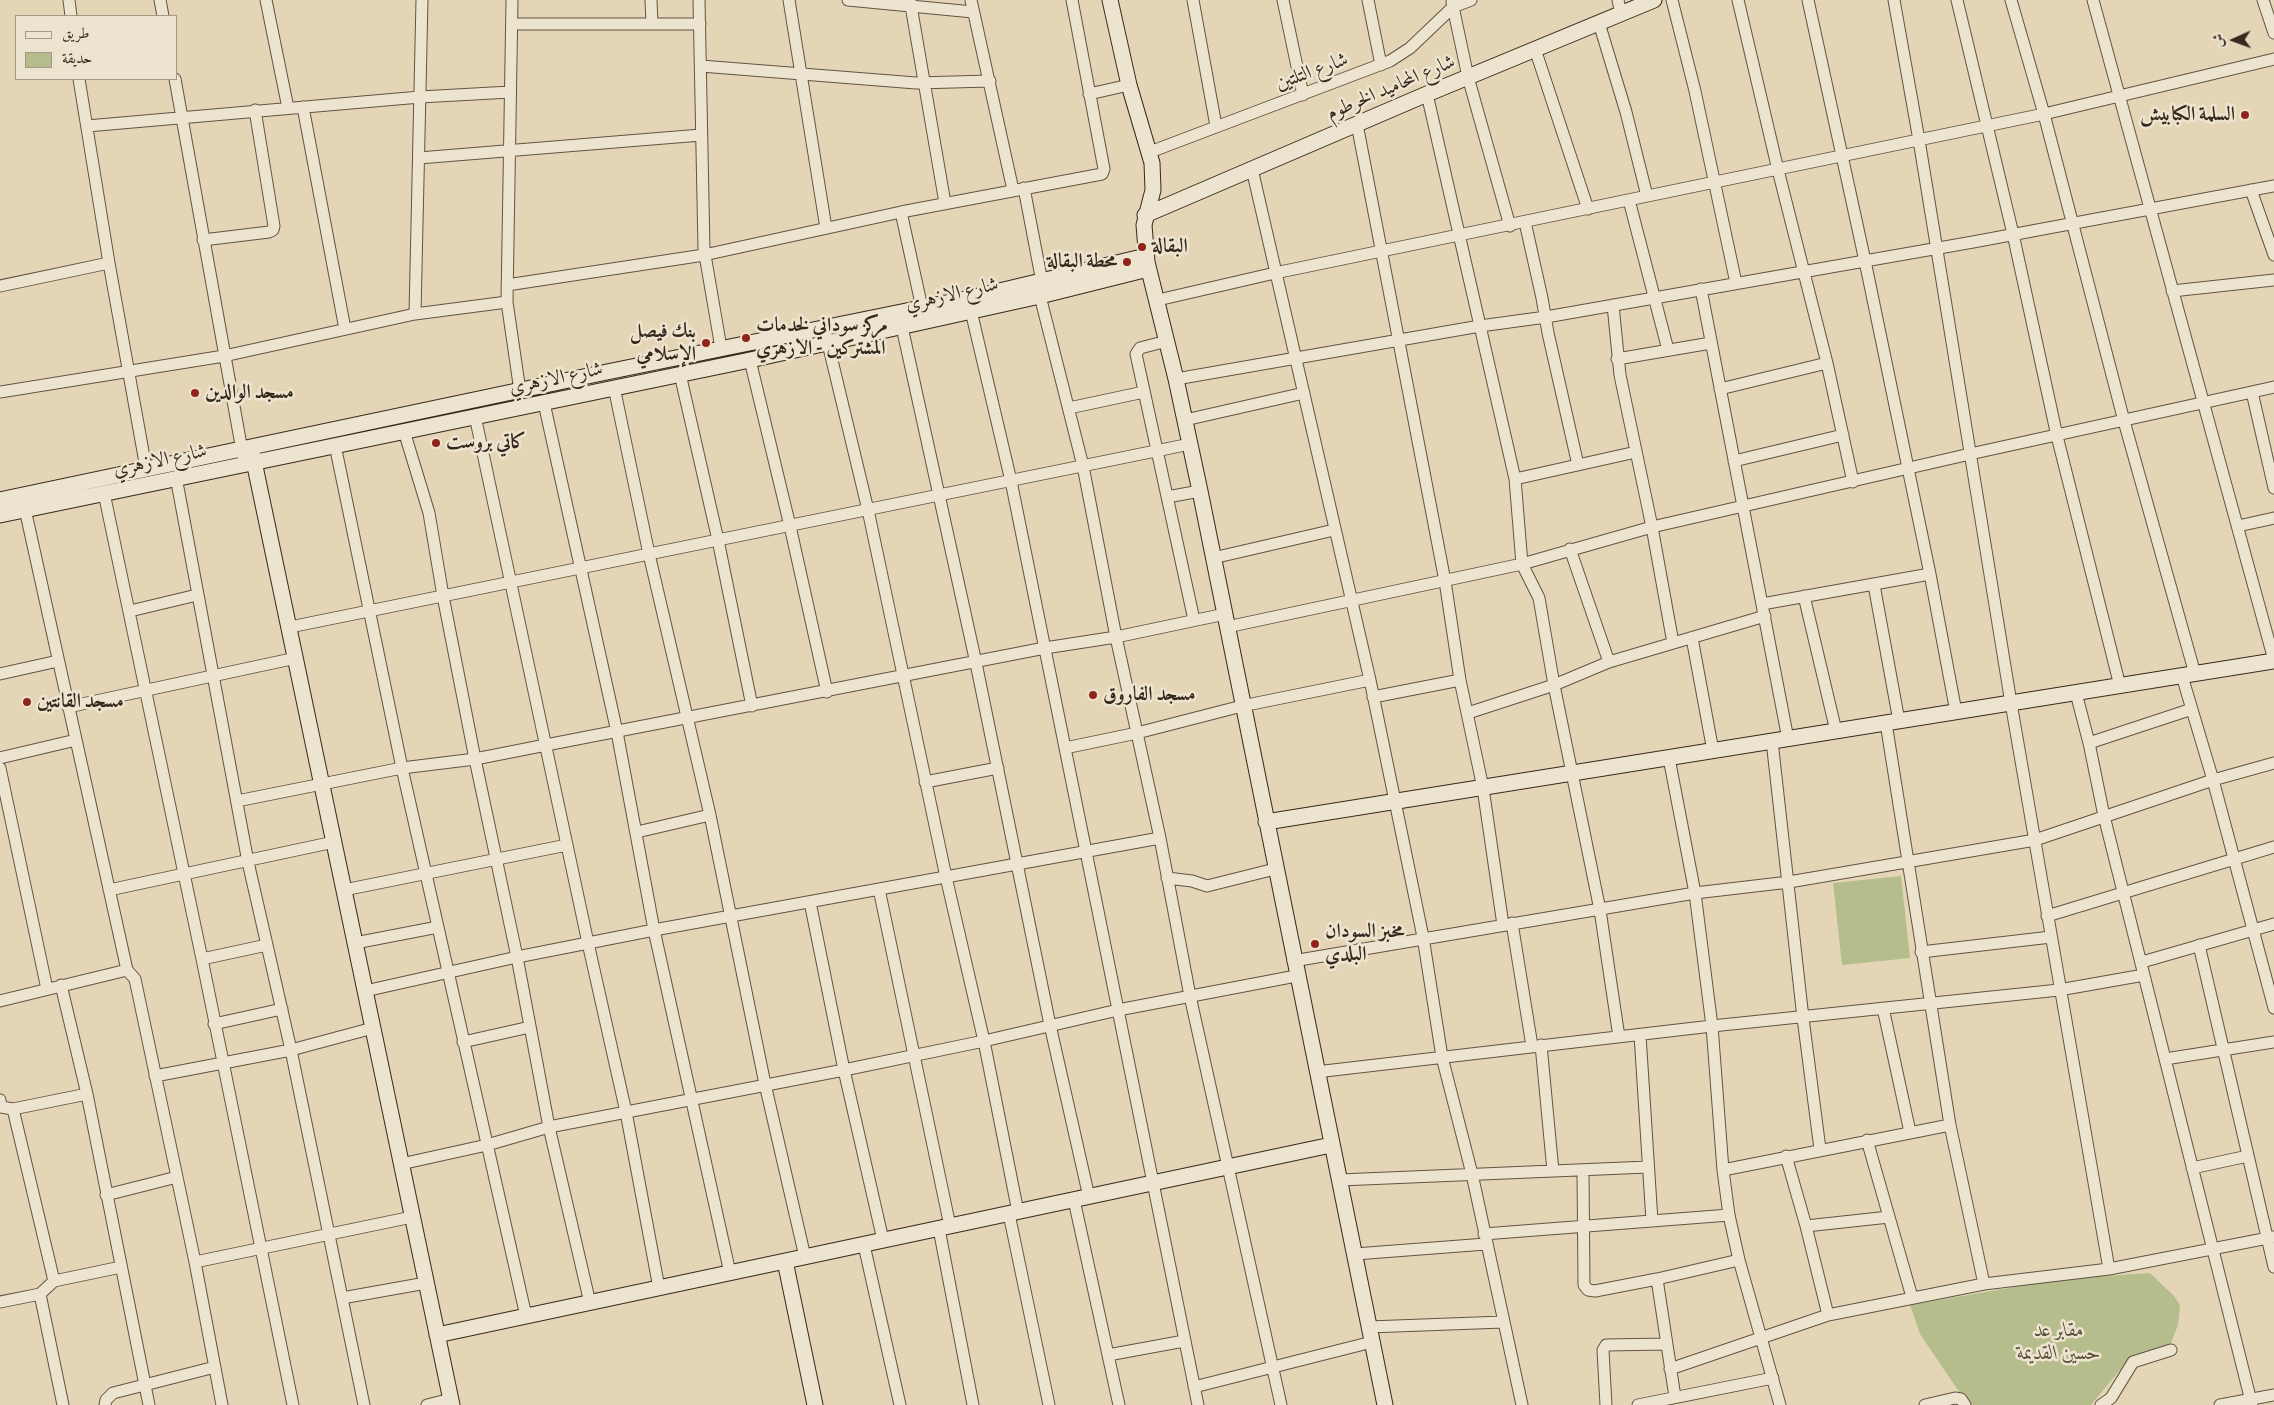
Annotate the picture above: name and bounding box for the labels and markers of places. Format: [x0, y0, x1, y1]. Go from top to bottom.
place label: السلمة الكبابيش [2140, 103, 2235, 127]
marker: السلمة الكبابيش [2239, 109, 2251, 121]
place label: البقالة [1152, 235, 1188, 259]
marker: البقالة [1136, 241, 1148, 253]
place label: محطة البقالة [1047, 250, 1117, 274]
marker: محطة البقالة [1121, 256, 1133, 268]
place label: مركز سوداني لخدمات المشتركين - الازهري [756, 314, 888, 361]
place label: بنك فيصل الإسلامي [630, 320, 696, 367]
marker: مركز سوداني لخدمات المشتركين - الازهري [740, 332, 752, 344]
marker: بنك فيصل الإسلامي [700, 337, 712, 349]
place label: مسجد الوالدين [205, 381, 294, 405]
marker: مسجد الوالدين [189, 387, 201, 399]
place label: كاتي بروست [446, 431, 526, 455]
marker: كاتي بروست [430, 437, 442, 449]
place label: مسجد الفاروق [1103, 683, 1195, 707]
marker: مسجد الفاروق [1087, 689, 1099, 701]
place label: مسجد القانتين [37, 690, 124, 714]
marker: مسجد القانتين [21, 696, 33, 708]
place label: مخبز السودان البلدي [1325, 920, 1404, 967]
marker: مخبز السودان البلدي [1309, 938, 1321, 950]

